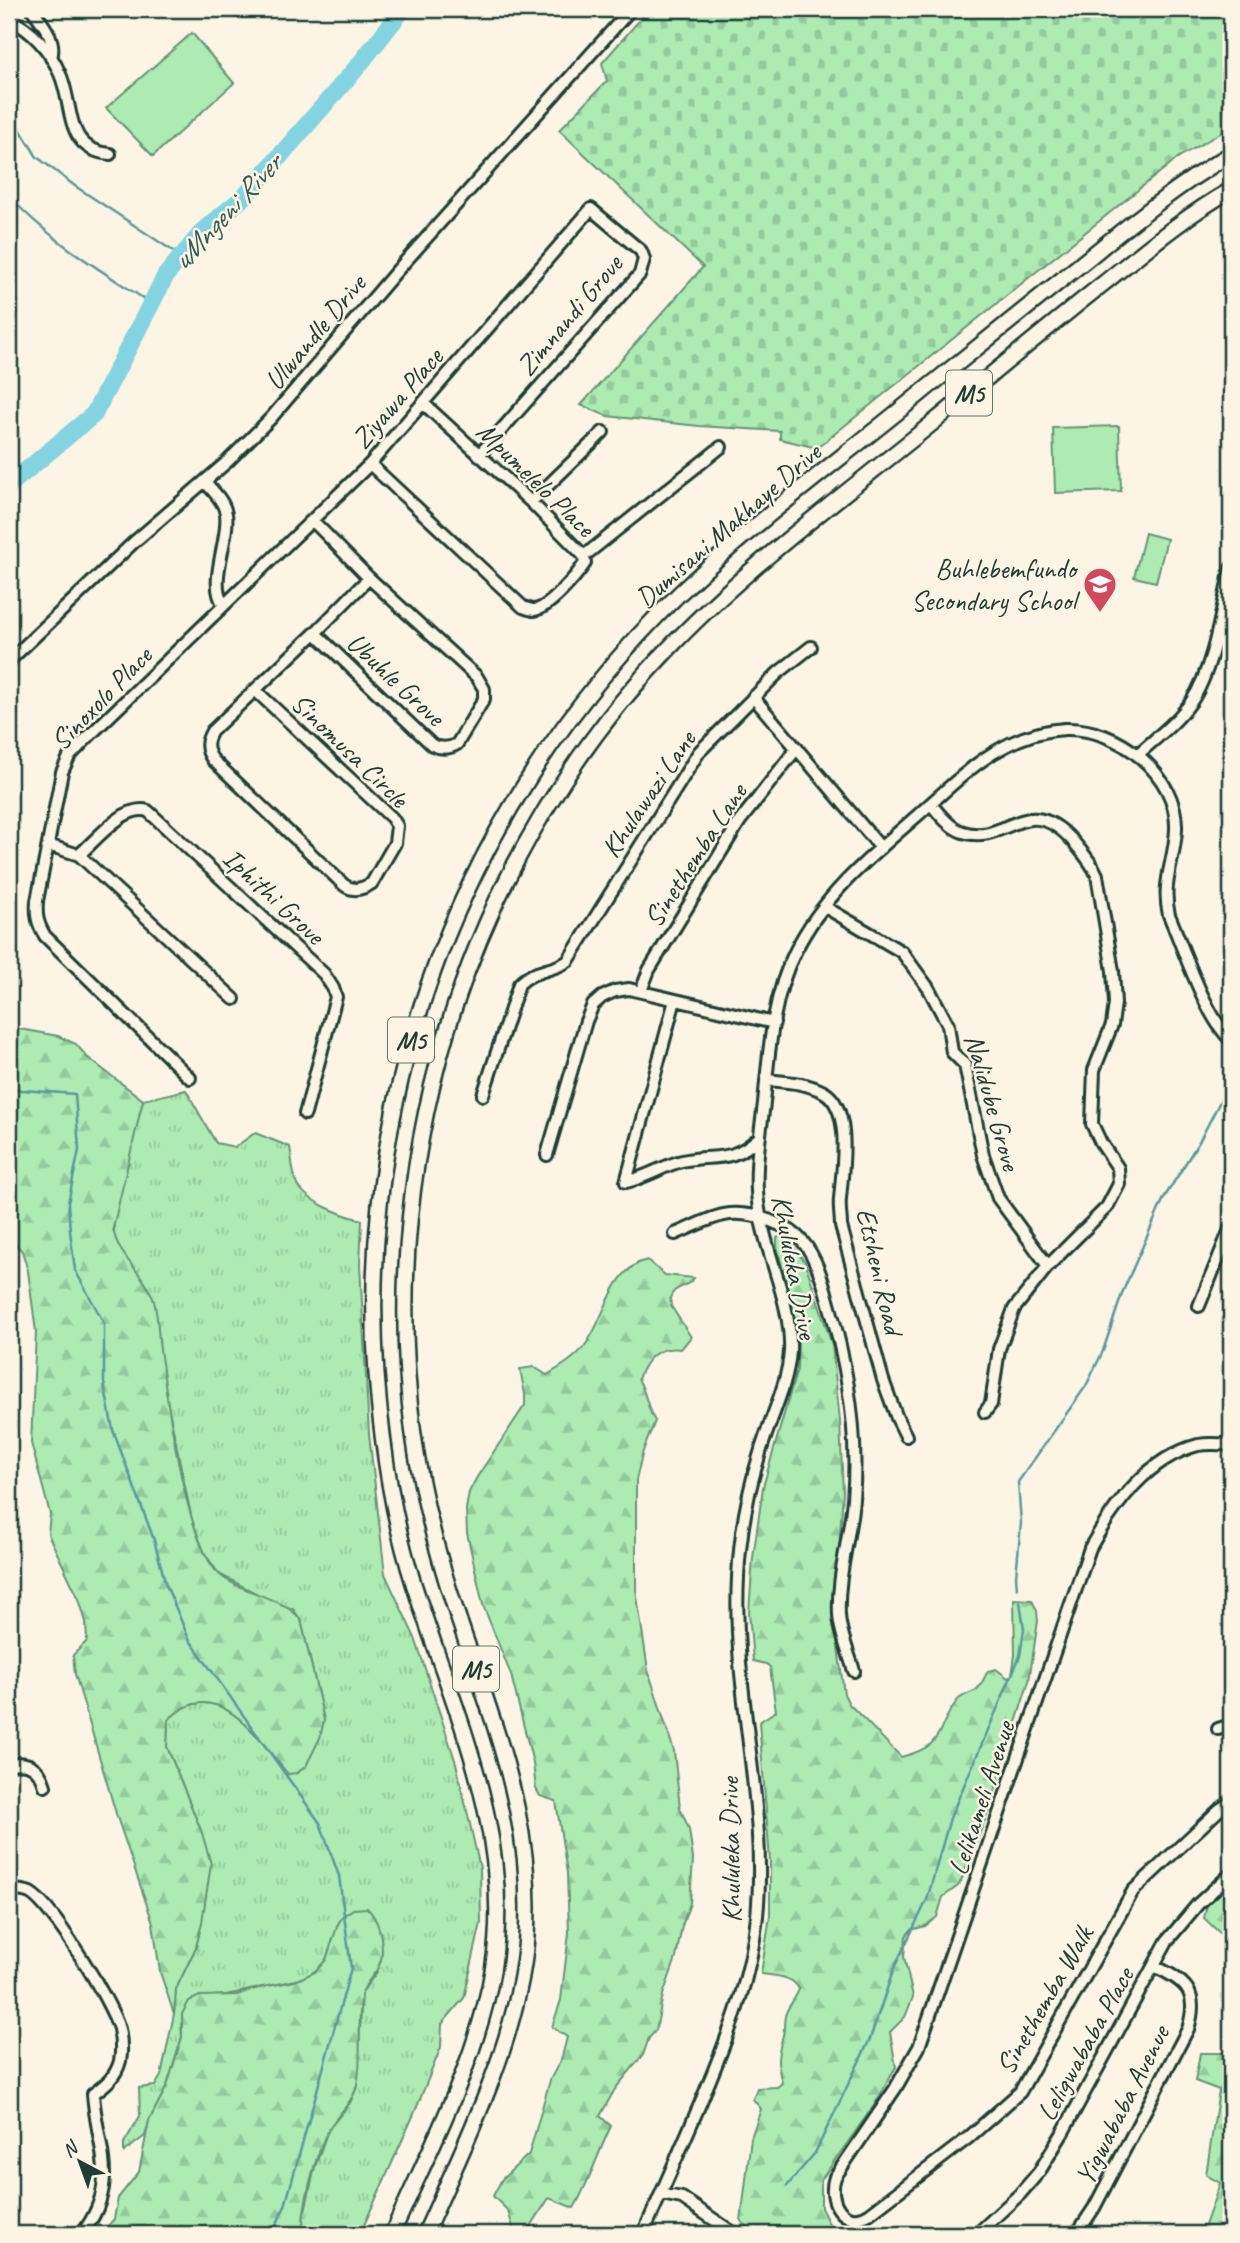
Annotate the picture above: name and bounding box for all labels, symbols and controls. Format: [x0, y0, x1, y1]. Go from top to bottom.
water label: uMngeni River [162, 143, 292, 278]
street label: Zimnandi Grove [508, 246, 631, 383]
street label: Ulwandle Drive [257, 266, 375, 397]
street label: Ziyawa Place [344, 339, 452, 456]
road number: M5 [946, 370, 992, 416]
street label: Mpumelelo Place [470, 414, 604, 545]
street label: Dumisani Makhaye Drive [628, 434, 829, 615]
place label: Buhlebemfundo Secondary School [911, 551, 1081, 618]
school or university icon: Buhlebemfundo Secondary School [1081, 565, 1119, 614]
street label: Ubuhle Grove [340, 625, 454, 735]
street label: Sinoxolo Place [43, 637, 160, 757]
street label: Sinomusa Circle [284, 685, 418, 816]
street label: Khulawazi Lane [593, 722, 704, 864]
street label: Sinethemba Lane [636, 775, 755, 933]
street label: Iphithi Grove [216, 840, 333, 953]
road number: M5 [388, 1018, 434, 1063]
street label: Nalidube Grove [957, 1030, 1030, 1176]
street label: Khululeka Drive [764, 1192, 826, 1344]
street label: Etsheni Road [849, 1205, 912, 1341]
road number: M5 [453, 1646, 499, 1692]
street label: Lelikameli Avenue [940, 1715, 1023, 1879]
street label: Khululeka Drive [711, 1775, 749, 1923]
street label: Sinethemba Walk [987, 1917, 1102, 2080]
street label: Leligwababa Place [1029, 1960, 1142, 2127]
street label: Yigwababa Avenue [1067, 2018, 1178, 2190]
north arrow [46, 2128, 116, 2198]
text: N [57, 2135, 84, 2163]

